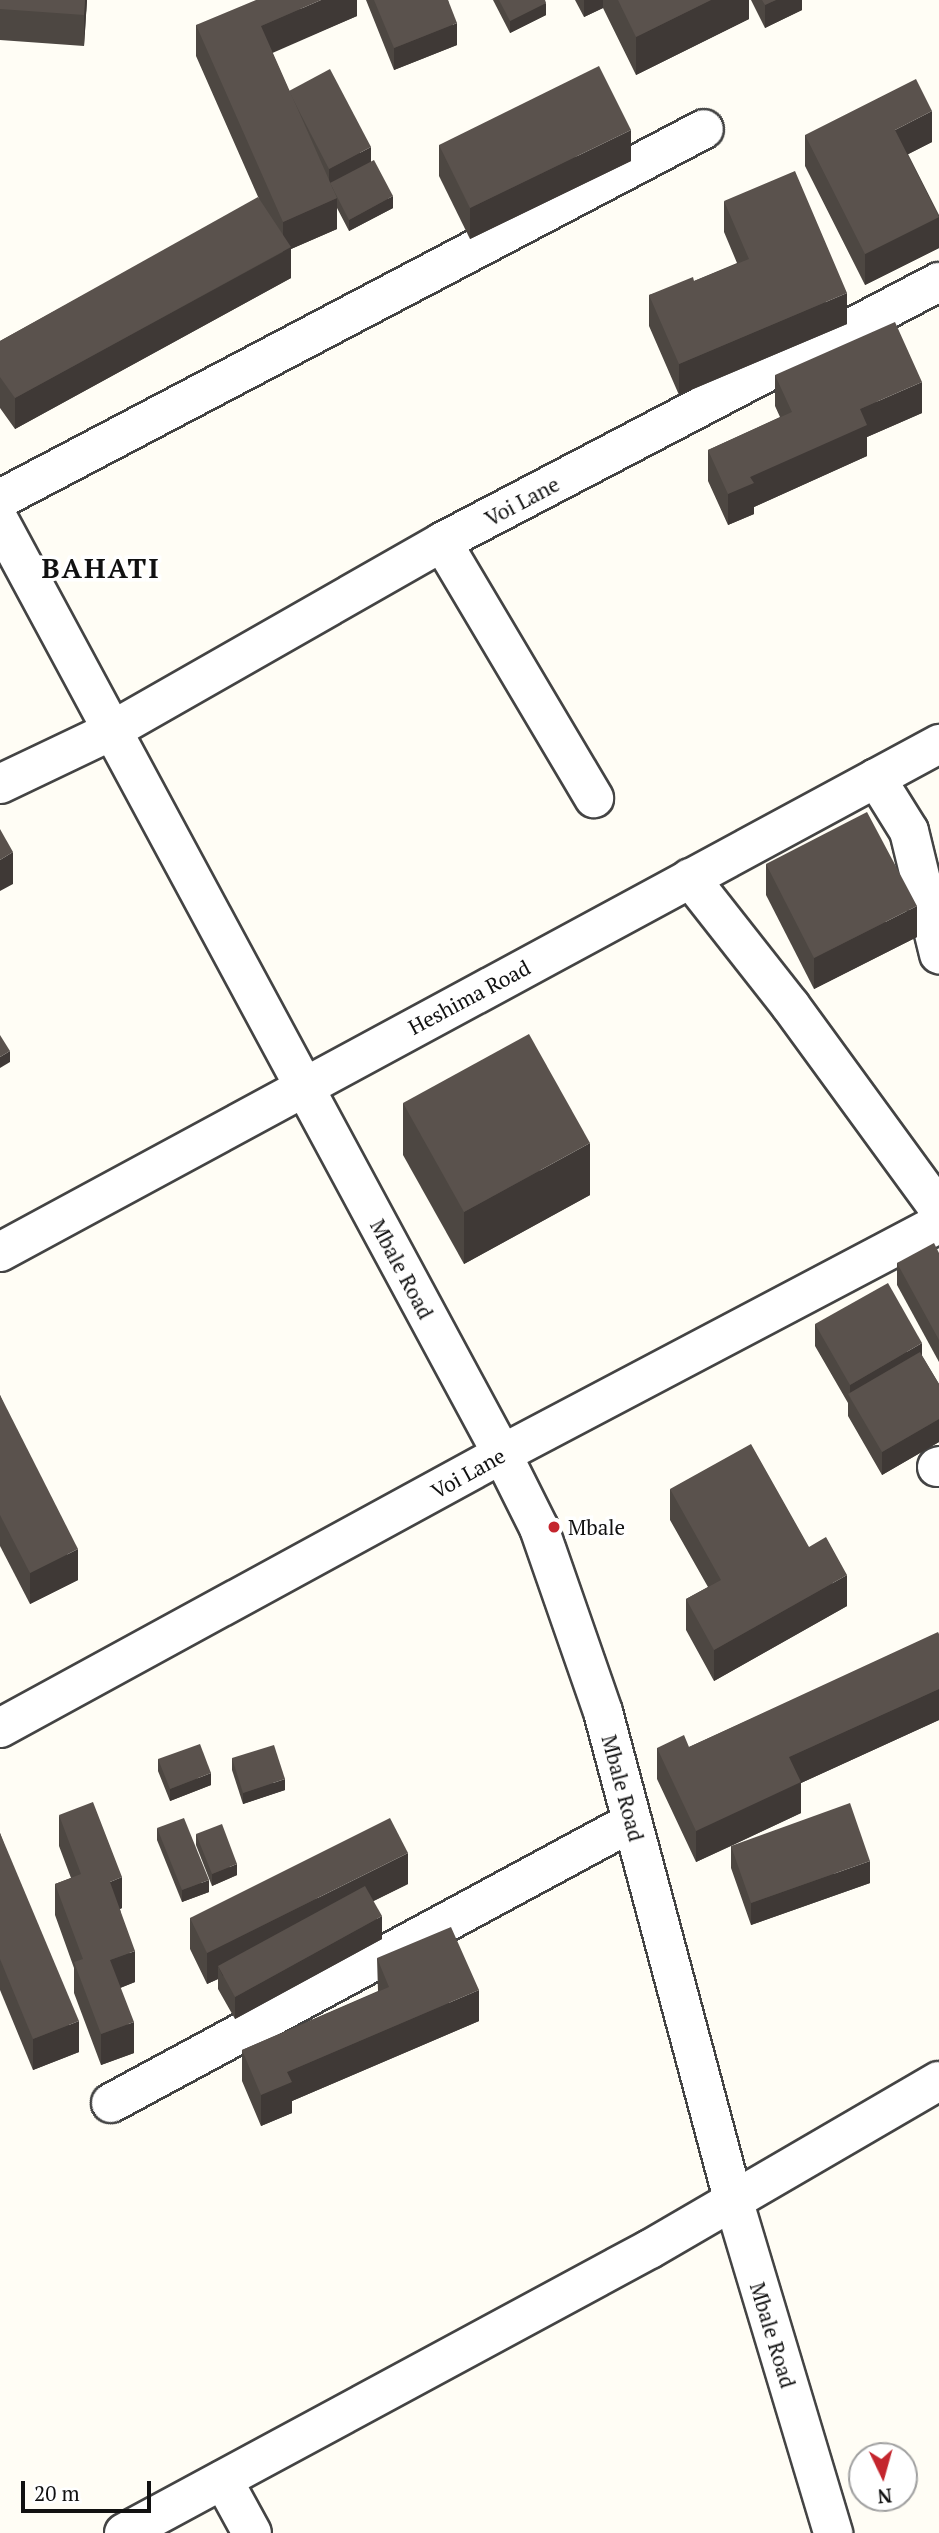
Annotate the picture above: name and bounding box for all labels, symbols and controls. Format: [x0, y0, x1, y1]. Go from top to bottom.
street label: Voi Lane [480, 471, 564, 531]
district label: BAHATI [42, 551, 160, 585]
street label: Heshima Road [404, 954, 534, 1040]
street label: Mbale Road [365, 1215, 439, 1323]
street label: Voi Lane [427, 1442, 509, 1504]
place label: Mbale [568, 1514, 625, 1540]
marker: Mbale [546, 1519, 562, 1535]
street label: Mbale Road [597, 1732, 649, 1844]
street label: Mbale Road [745, 2279, 801, 2391]
north arrow [848, 2442, 918, 2512]
scale bar [24, 2466, 154, 2510]
text: 20 m [34, 2479, 80, 2507]
text: N [876, 2483, 893, 2510]

